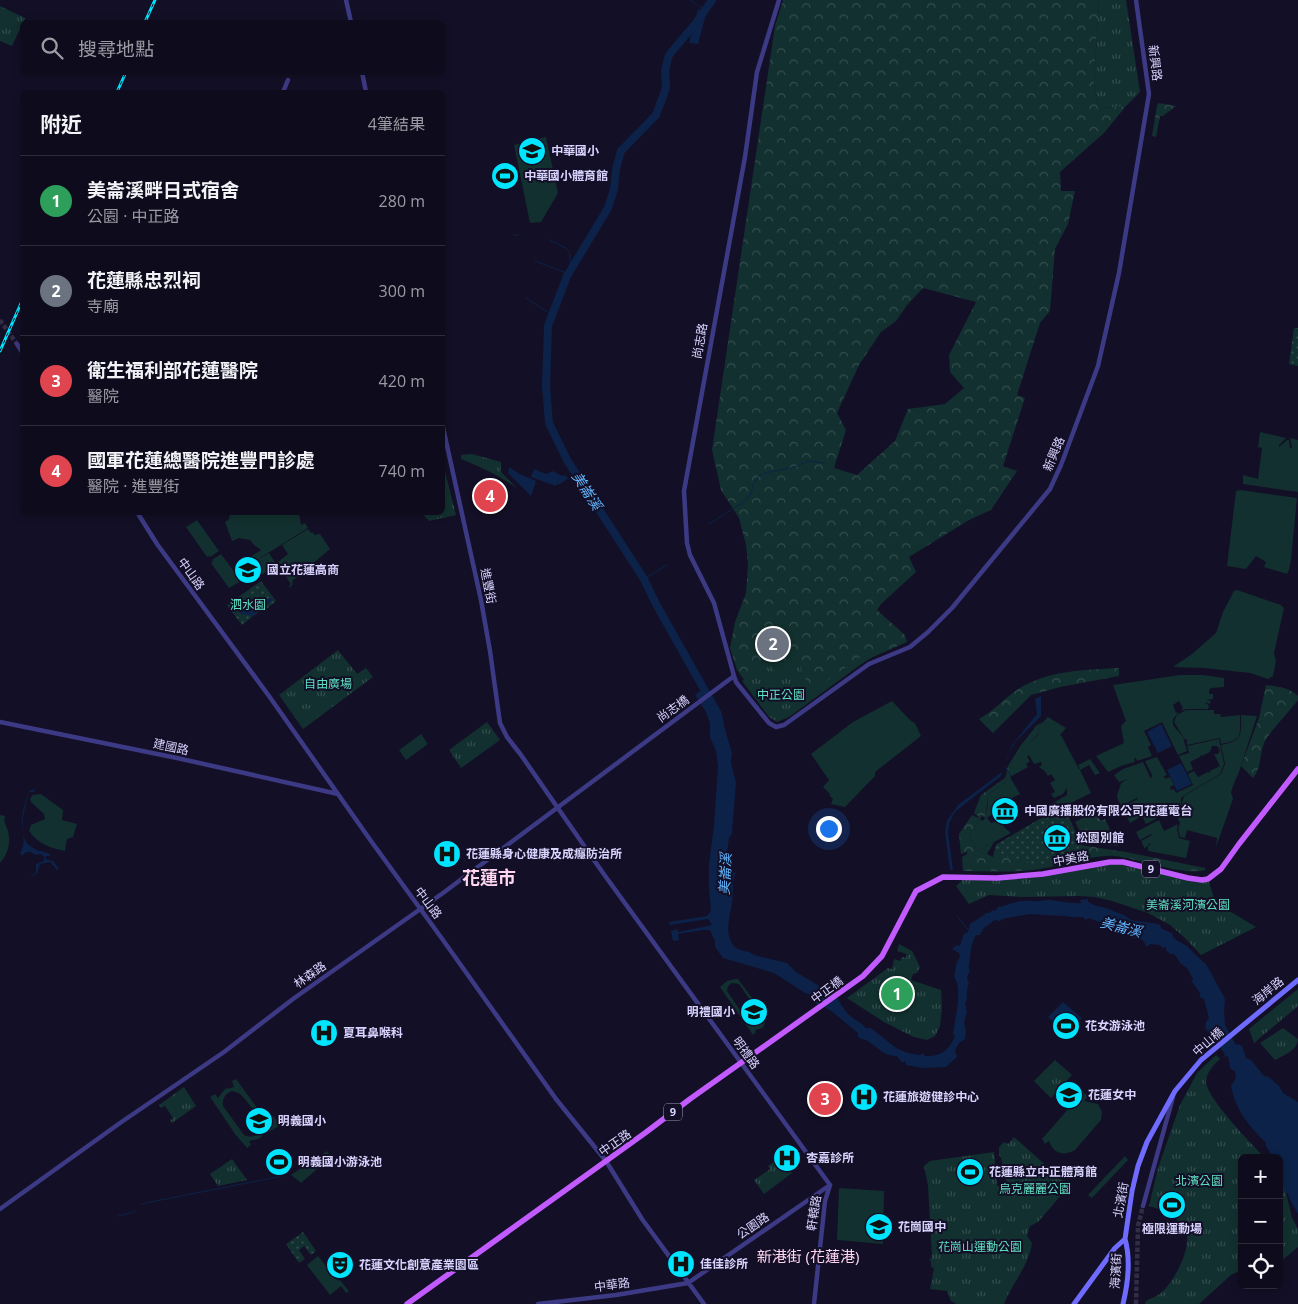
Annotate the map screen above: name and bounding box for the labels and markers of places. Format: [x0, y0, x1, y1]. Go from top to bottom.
school or university icon: 中華國小 [517, 136, 547, 166]
place label: 中華國小 [551, 142, 599, 159]
sports icon: 中華國小體育館 [490, 161, 520, 191]
place label: 中華國小體育館 [524, 167, 608, 184]
pin: 4 [474, 477, 506, 515]
school or university icon: 國立花蓮高商 [233, 555, 263, 585]
place label: 國立花蓮高商 [267, 561, 339, 578]
pin: 2 [757, 625, 789, 663]
museum icon: 中國廣播股份有限公司花蓮電台 [990, 796, 1020, 826]
place label: 中國廣播股份有限公司花蓮電台 [1024, 802, 1192, 819]
museum icon: 松園別館 [1042, 823, 1072, 853]
place label: 松園別館 [1076, 829, 1124, 846]
hospital icon: 花蓮縣身心健康及成癮防治所 [432, 839, 462, 869]
place label: 花蓮縣身心健康及成癮防治所 [466, 845, 622, 862]
pin: 1 [881, 975, 913, 1013]
school or university icon: 明禮國小 [739, 997, 769, 1027]
place label: 明禮國小 [687, 1003, 735, 1020]
sports icon: 花女游泳池 [1051, 1011, 1081, 1041]
place label: 花女游泳池 [1085, 1017, 1145, 1034]
hospital icon: 夏耳鼻喉科 [309, 1018, 339, 1048]
place label: 夏耳鼻喉科 [343, 1024, 403, 1041]
pin: 3 [809, 1080, 841, 1118]
school or university icon: 花蓮女中 [1054, 1080, 1084, 1110]
hospital icon: 花蓮旅遊健診中心 [849, 1082, 879, 1112]
place label: 花蓮女中 [1088, 1086, 1136, 1103]
place label: 花蓮旅遊健診中心 [883, 1088, 979, 1105]
school or university icon: 明義國小 [244, 1106, 274, 1136]
place label: 明義國小 [278, 1112, 326, 1129]
hospital icon: 杏嘉診所 [772, 1143, 802, 1173]
sports icon: 明義國小游泳池 [264, 1147, 294, 1177]
place label: 杏嘉診所 [806, 1149, 854, 1166]
place label: 明義國小游泳池 [298, 1153, 382, 1170]
sports icon: 花蓮縣立中正體育館 [955, 1157, 985, 1187]
place label: 花蓮縣立中正體育館 [989, 1163, 1097, 1180]
sports icon: 極限運動場 [1157, 1190, 1187, 1220]
school or university icon: 花崗國中 [864, 1212, 894, 1242]
place label: 花崗國中 [898, 1218, 946, 1235]
place label: 極限運動場 [1142, 1220, 1202, 1237]
hospital icon: 佳佳診所 [666, 1249, 696, 1279]
theatre icon: 花蓮文化創意產業園區 [325, 1250, 355, 1280]
place label: 佳佳診所 [700, 1255, 748, 1272]
place label: 花蓮文化創意產業園區 [359, 1256, 479, 1273]

